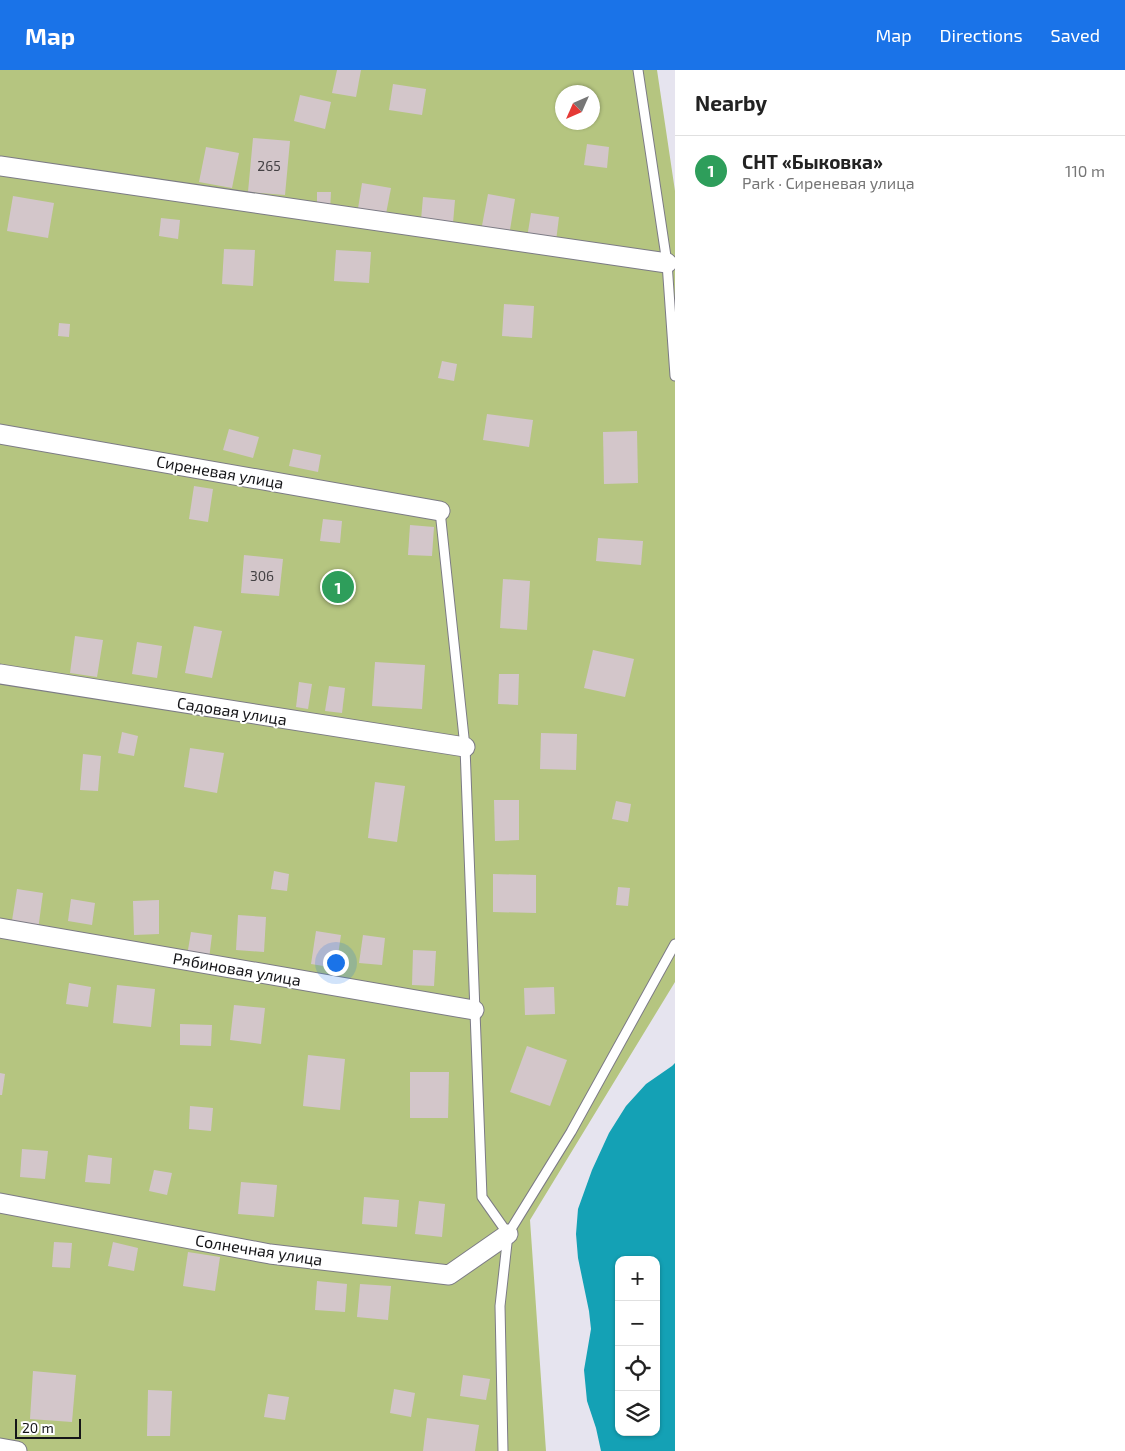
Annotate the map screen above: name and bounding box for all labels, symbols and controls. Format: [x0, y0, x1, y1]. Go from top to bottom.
text: Map [25, 21, 75, 50]
text: Map [875, 24, 912, 46]
text: Directions [940, 24, 1023, 46]
text: Saved [1051, 24, 1100, 46]
north arrow [555, 85, 600, 130]
text: Nearby [695, 90, 767, 115]
text: СНТ «Быковка» [742, 150, 883, 173]
house number: 265 [257, 157, 281, 174]
text: 1 [708, 161, 714, 180]
text: 110 m [1065, 161, 1105, 180]
text: Park · Сиреневая улица [742, 173, 915, 192]
street label: Сиреневая улица [155, 451, 285, 493]
house number: 306 [250, 567, 274, 584]
pin: 1 [322, 568, 354, 606]
street label: Садовая улица [176, 692, 288, 730]
street label: Рябиновая улица [171, 948, 303, 990]
your location [323, 950, 349, 976]
street label: Солнечная улица [194, 1230, 324, 1270]
map controls [615, 1256, 660, 1436]
button: + [615, 1256, 660, 1301]
button: − [615, 1301, 660, 1346]
button: locate [615, 1346, 660, 1391]
button: layers [615, 1391, 660, 1436]
scale bar [15, 1416, 81, 1439]
text: 20 m [22, 1419, 54, 1436]

